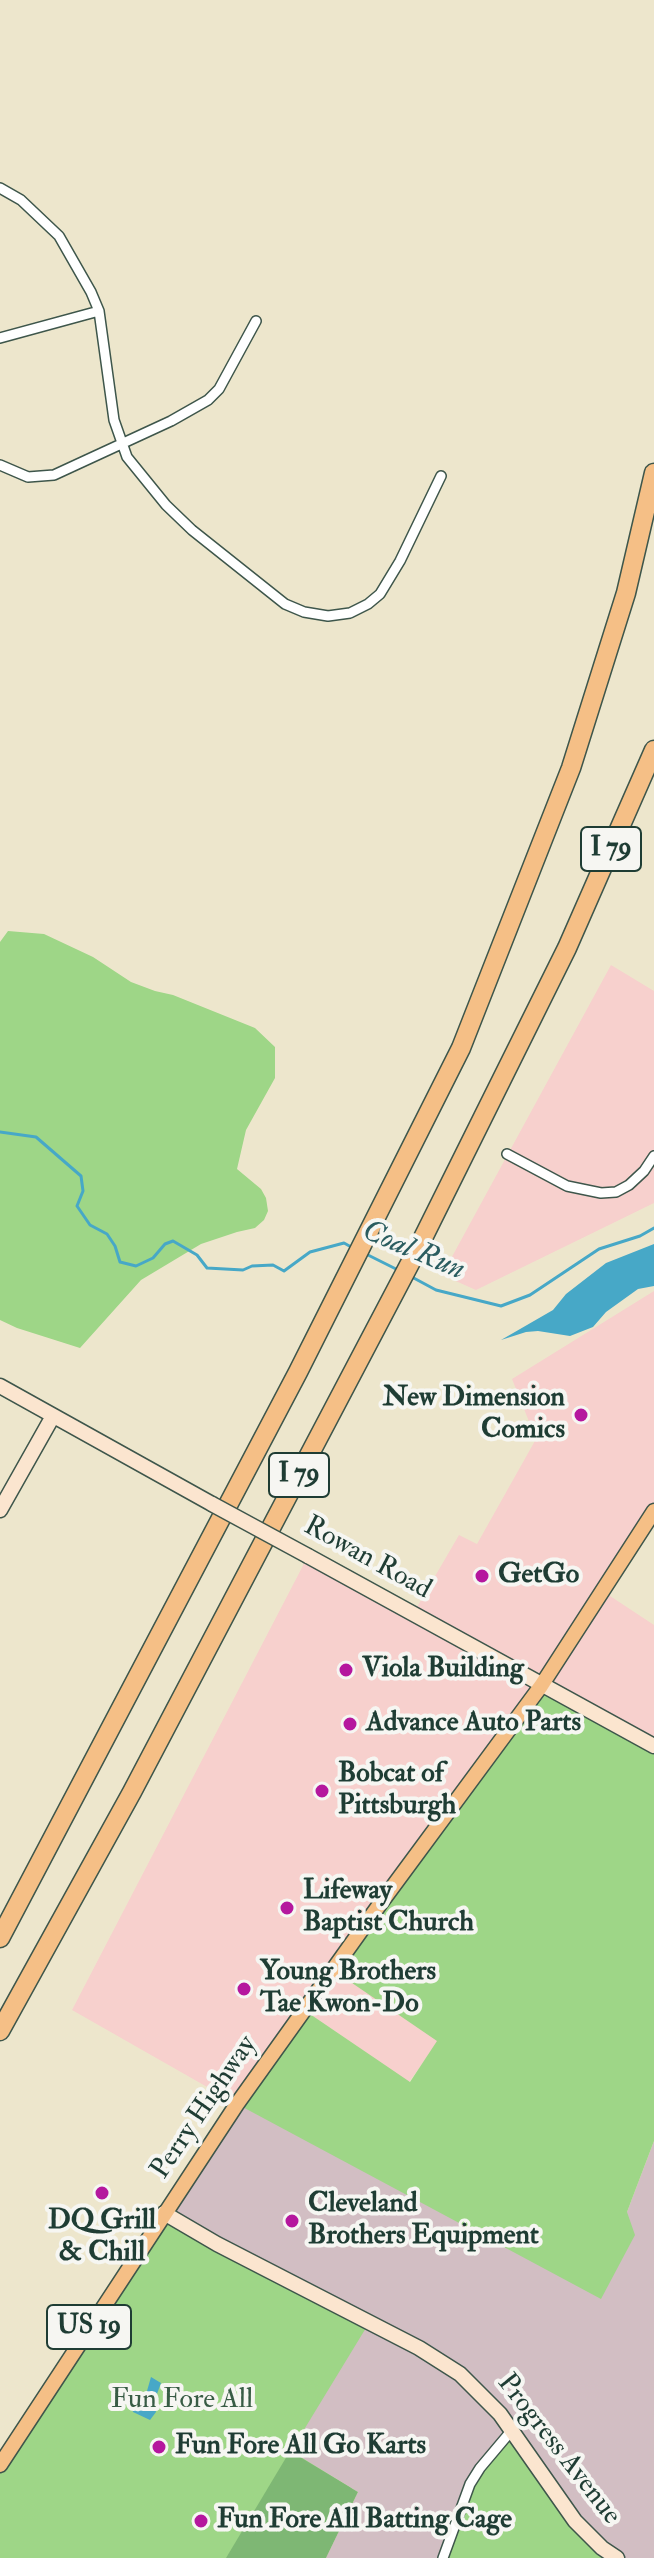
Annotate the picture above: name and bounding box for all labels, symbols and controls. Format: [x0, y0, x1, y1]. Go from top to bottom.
road number: I 79 [581, 827, 641, 871]
water label: Coal Run [356, 1214, 470, 1290]
place label: New Dimension Comics [383, 1382, 565, 1448]
marker: New Dimension Comics [572, 1406, 590, 1424]
road number: I 79 [269, 1453, 329, 1497]
street label: Rowan Road [297, 1510, 437, 1608]
place label: GetGo [498, 1559, 579, 1593]
marker: GetGo [473, 1567, 491, 1585]
place label: Viola Building [362, 1653, 524, 1687]
marker: Viola Building [337, 1661, 355, 1679]
place label: Advance Auto Parts [366, 1707, 581, 1741]
marker: Advance Auto Parts [341, 1715, 359, 1733]
place label: Bobcat of Pittsburgh [338, 1758, 456, 1824]
marker: Bobcat of Pittsburgh [313, 1782, 331, 1800]
place label: Lifeway Baptist Church [303, 1875, 474, 1941]
marker: Lifeway Baptist Church [278, 1899, 296, 1917]
place label: Young Brothers Tae Kwon-Do [260, 1956, 436, 2022]
marker: Young Brothers Tae Kwon-Do [235, 1980, 253, 1998]
street label: Perry Highway [145, 2030, 265, 2186]
marker: DQ Grill & Chill [93, 2184, 111, 2202]
place label: Cleveland Brothers Equipment [308, 2188, 539, 2254]
place label: DQ Grill & Chill [48, 2205, 156, 2271]
marker: Cleveland Brothers Equipment [283, 2212, 301, 2230]
road number: US 19 [47, 2305, 131, 2349]
street label: Progress Avenue [489, 2368, 627, 2532]
park label: Fun Fore All [111, 2384, 253, 2418]
place label: Fun Fore All Go Karts [175, 2430, 426, 2464]
marker: Fun Fore All Go Karts [150, 2438, 168, 2456]
place label: Fun Fore All Batting Cage [217, 2504, 512, 2538]
marker: Fun Fore All Batting Cage [192, 2512, 210, 2530]

